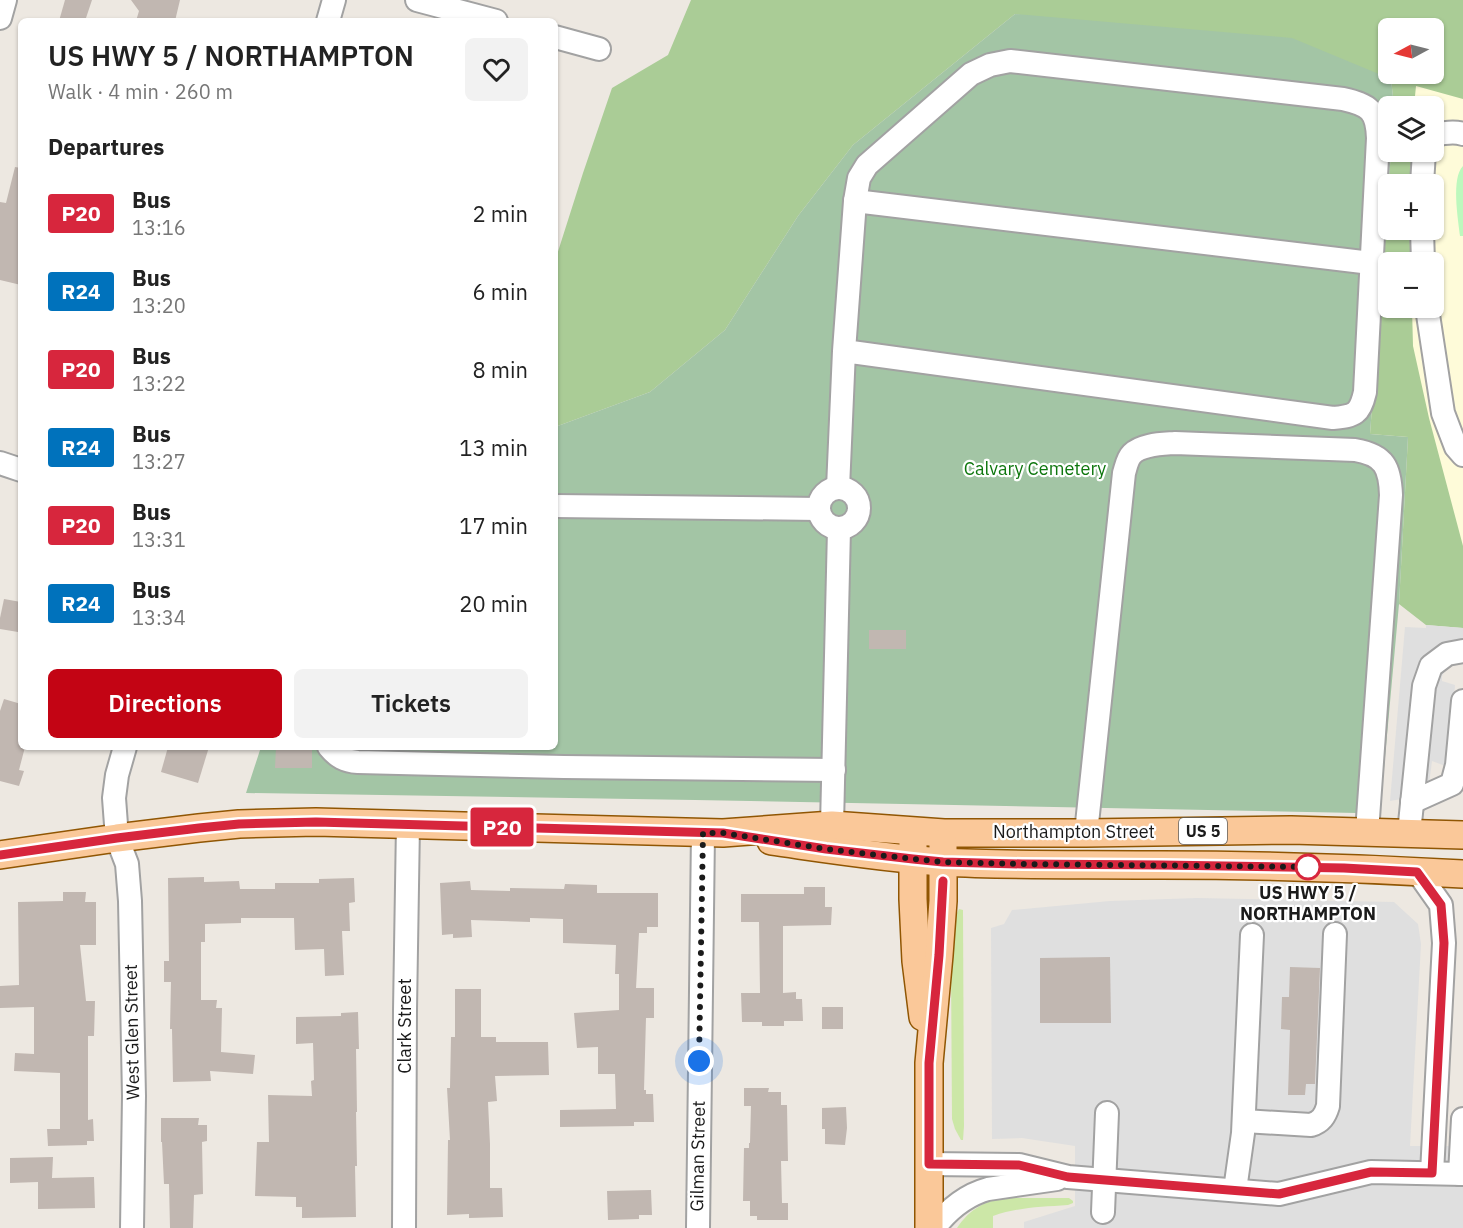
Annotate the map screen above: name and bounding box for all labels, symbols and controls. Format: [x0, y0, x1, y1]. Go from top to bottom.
north arrow [1378, 18, 1444, 84]
map controls [1378, 18, 1444, 318]
text: US HWY 5 / NORTHAMPTON [48, 37, 414, 74]
button: heart [465, 38, 528, 101]
text: Walk · 4 min · 260 m [48, 78, 233, 105]
button: layers [1378, 96, 1444, 162]
text: Departures [48, 132, 164, 161]
button: + [1378, 174, 1444, 240]
text: Bus [132, 185, 171, 214]
text: P20 [62, 199, 100, 227]
text: 2 min [472, 199, 528, 228]
text: 13:16 [132, 214, 186, 241]
button: − [1378, 252, 1444, 318]
text: Bus [132, 263, 171, 292]
text: R24 [61, 277, 101, 305]
text: 6 min [472, 277, 528, 306]
text: 13:20 [132, 292, 186, 319]
text: Bus [132, 341, 171, 370]
text: P20 [62, 355, 100, 383]
text: 8 min [472, 355, 528, 384]
text: 13:22 [132, 370, 186, 397]
text: Bus [132, 419, 171, 448]
text: R24 [61, 433, 101, 461]
text: 13 min [459, 433, 528, 462]
text: 13:27 [132, 448, 186, 475]
park label: Calvary Cemetery [964, 457, 1106, 480]
text: Bus [132, 497, 171, 526]
text: P20 [62, 511, 100, 539]
text: 17 min [459, 511, 528, 540]
text: 13:31 [132, 526, 186, 553]
text: Bus [132, 575, 171, 604]
text: R24 [61, 589, 101, 617]
text: 20 min [459, 589, 528, 618]
text: 13:34 [132, 604, 186, 631]
button: Directions [48, 669, 282, 738]
button: Tickets [294, 669, 528, 738]
line badge: P20 [468, 808, 536, 846]
text: P20 [483, 813, 521, 841]
road number: US 5 [1179, 818, 1227, 844]
street label: Northampton Street [993, 820, 1155, 843]
marker: US HWY 5 / NORTHAMPTON [1295, 854, 1321, 880]
place label: US HWY 5 / NORTHAMPTON [1240, 881, 1376, 925]
street label: West Glen Street [119, 964, 144, 1100]
street label: Clark Street [393, 978, 416, 1074]
your location [684, 1046, 714, 1076]
street label: Gilman Street [685, 1100, 710, 1212]

